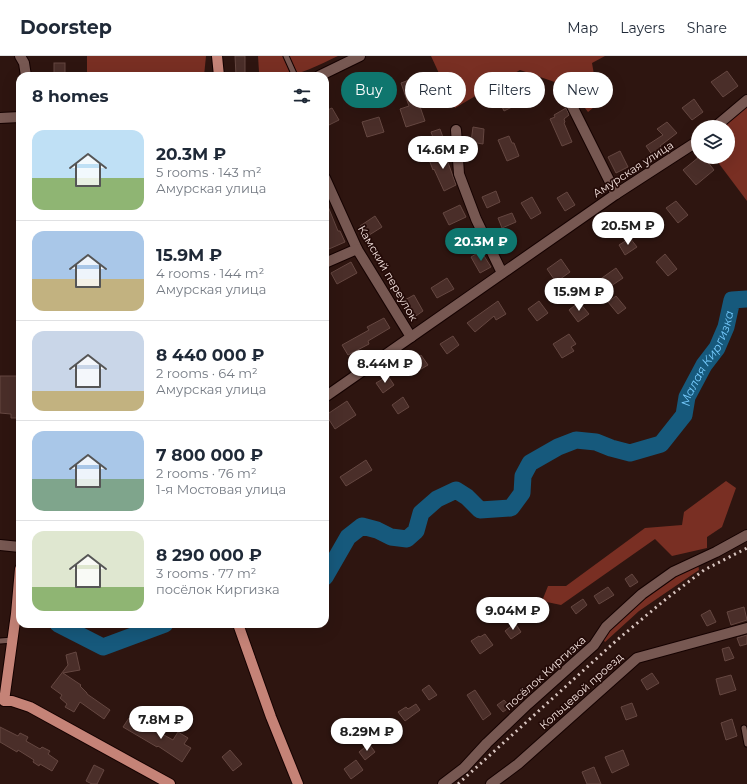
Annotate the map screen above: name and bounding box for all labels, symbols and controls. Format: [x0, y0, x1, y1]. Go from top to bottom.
text: Doorstep [20, 16, 112, 39]
text: Map [567, 19, 598, 37]
text: Layers [620, 19, 665, 37]
text: Share [687, 19, 727, 37]
chip: Buy [341, 72, 397, 108]
chip: Rent [405, 72, 466, 108]
chip: Filters [474, 72, 545, 108]
chip: New [553, 72, 613, 108]
icon: filters [291, 85, 313, 107]
text: 8 homes [32, 86, 109, 106]
map controls [691, 120, 735, 164]
button: layers [691, 120, 735, 164]
pin: 14.6M ₽ [406, 136, 480, 170]
street label: Амурская улица [590, 138, 676, 200]
text: 14.6M ₽ [417, 141, 469, 157]
text: 20.3M ₽ [156, 144, 226, 164]
icon: home [64, 146, 112, 194]
text: 5 rooms · 143 m² [156, 164, 262, 180]
text: Амурская улица [156, 180, 266, 196]
pin: 20.5M ₽ [591, 212, 665, 246]
text: 20.5M ₽ [601, 217, 655, 233]
street label: Камский переулок [355, 223, 421, 324]
pin: 20.3M ₽ [444, 228, 518, 262]
text: 20.3M ₽ [454, 233, 508, 249]
text: 15.9M ₽ [156, 245, 222, 265]
icon: home [64, 247, 112, 295]
text: 4 rooms · 144 m² [156, 265, 264, 281]
pin: 15.9M ₽ [542, 278, 616, 312]
text: Амурская улица [156, 281, 266, 297]
text: 15.9M ₽ [554, 283, 604, 299]
water label: Малая Киргизка [678, 309, 736, 407]
text: 8 440 000 ₽ [156, 345, 264, 365]
icon: home [64, 347, 112, 395]
pin: 8.44M ₽ [348, 350, 422, 384]
text: 8.44M ₽ [357, 355, 413, 371]
text: 2 rooms · 64 m² [156, 365, 258, 381]
text: Амурская улица [156, 381, 266, 397]
text: 7 800 000 ₽ [156, 445, 263, 465]
icon: home [64, 447, 112, 495]
text: 2 rooms · 76 m² [156, 465, 256, 481]
text: 1-я Мостовая улица [156, 481, 286, 497]
text: 8 290 000 ₽ [156, 545, 262, 565]
icon: home [64, 547, 112, 595]
text: 3 rooms · 77 m² [156, 565, 256, 581]
text: посёлок Киргизка [156, 581, 280, 597]
pin: 9.04M ₽ [476, 597, 550, 631]
text: 9.04M ₽ [485, 602, 541, 618]
street label: посёлок Киргизка [501, 633, 589, 713]
street label: Кольцевой проезд [536, 650, 626, 732]
pin: 7.8M ₽ [128, 706, 194, 740]
text: 7.8M ₽ [138, 711, 184, 727]
pin: 8.29M ₽ [330, 718, 404, 752]
text: 8.29M ₽ [340, 723, 394, 739]

